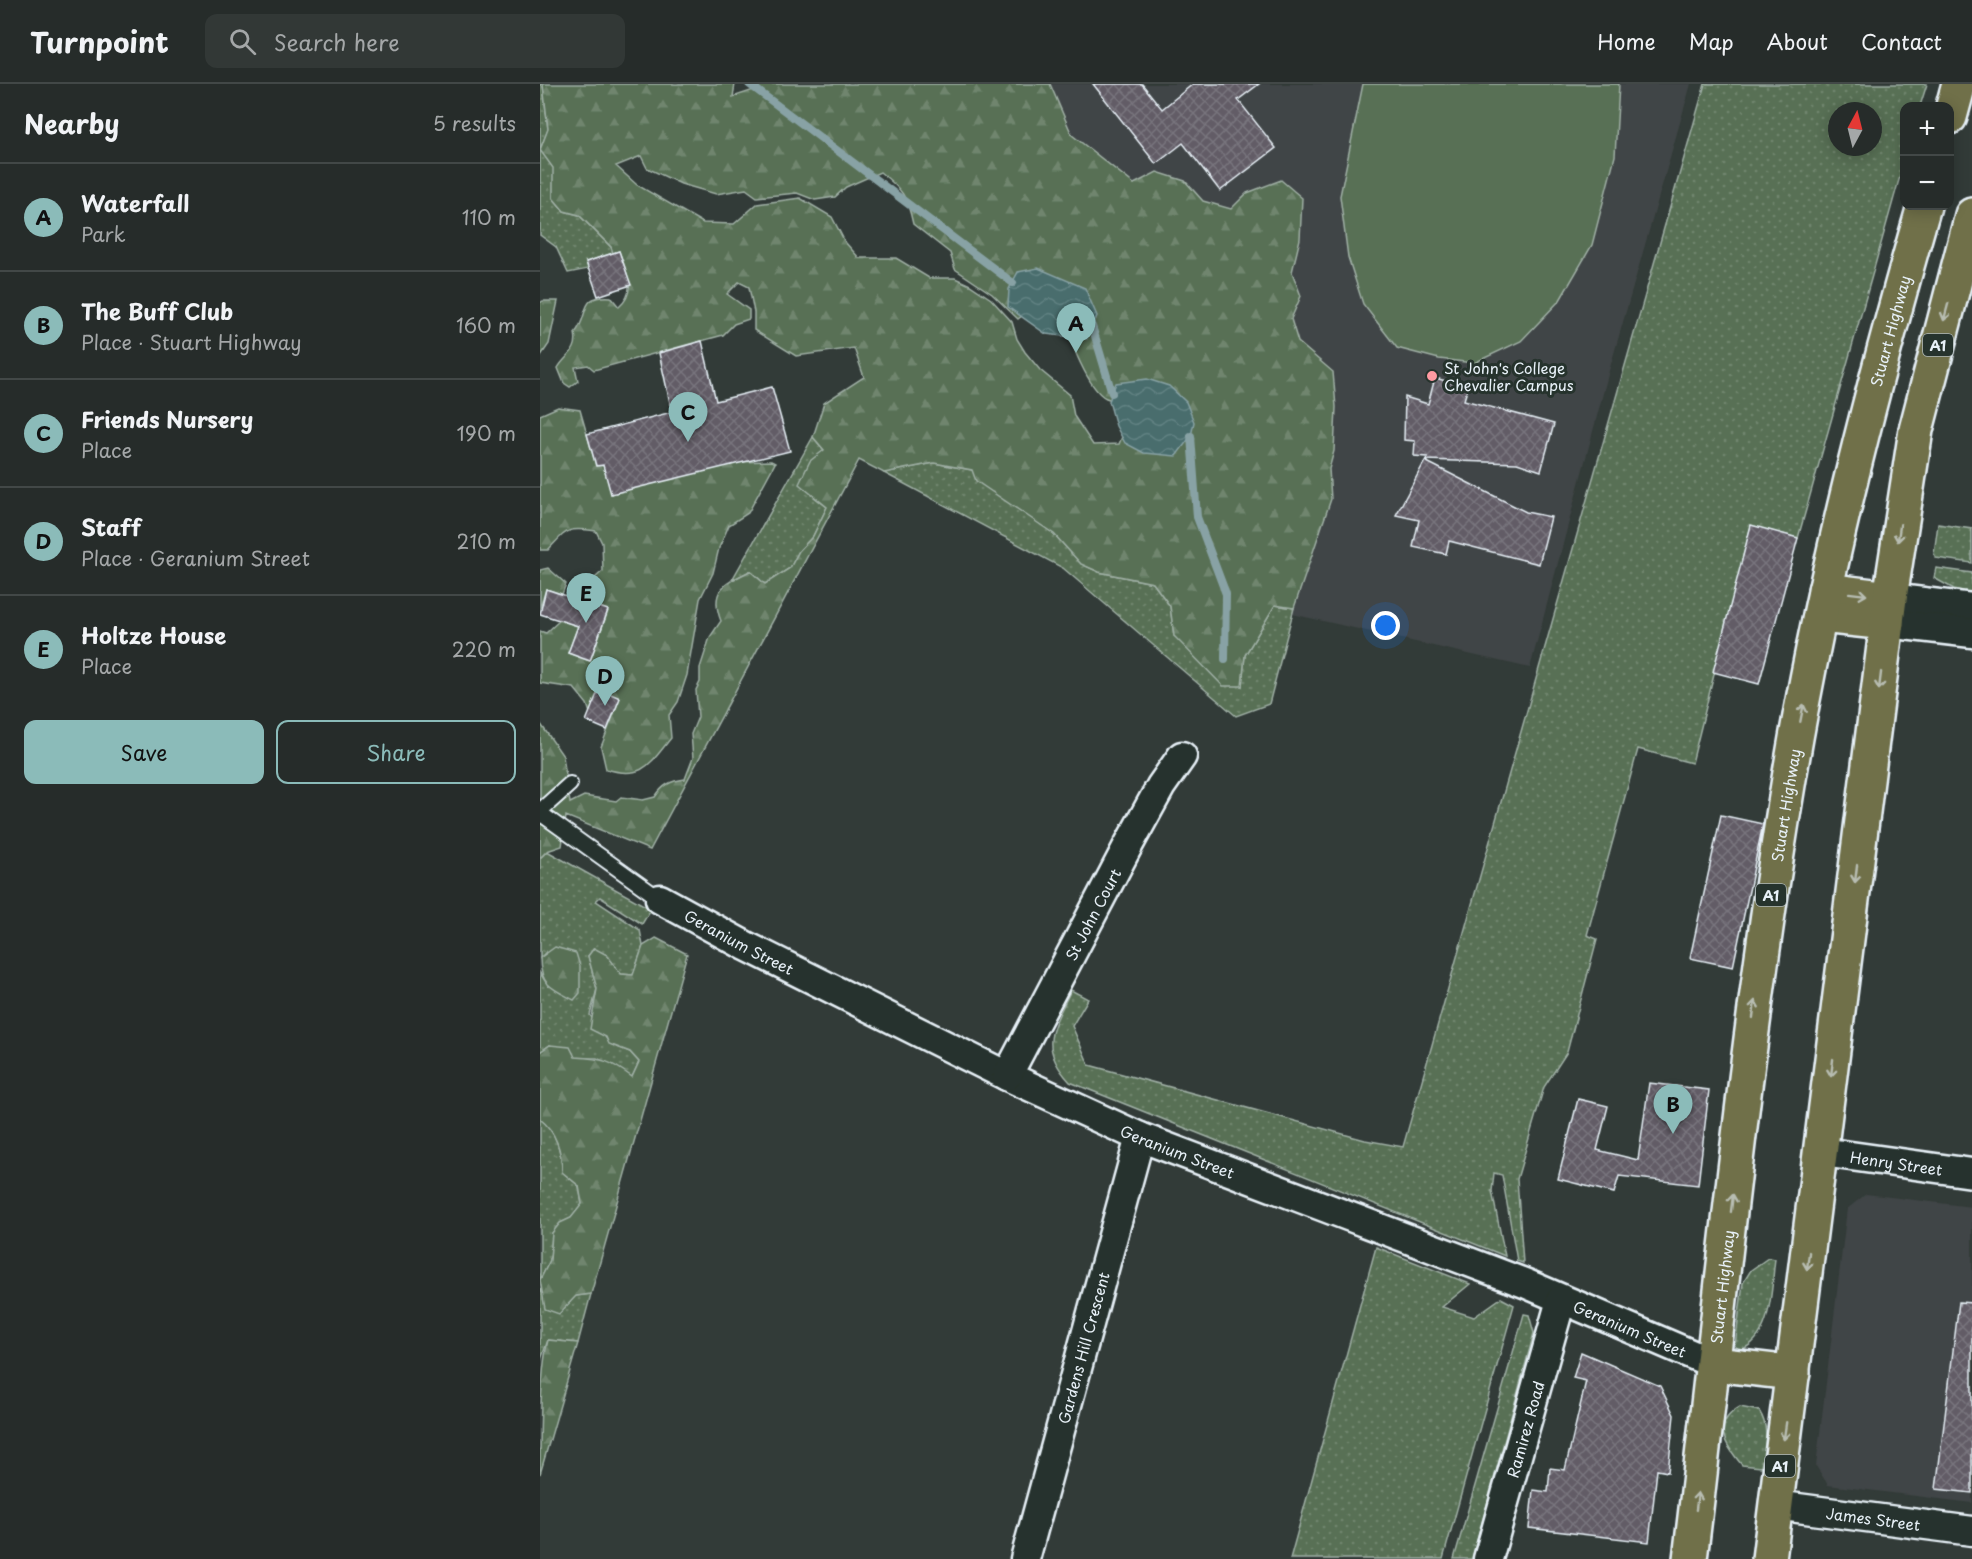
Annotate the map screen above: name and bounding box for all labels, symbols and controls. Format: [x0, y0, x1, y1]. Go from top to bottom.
search box [205, 14, 625, 68]
text: Turnpoint [30, 20, 169, 63]
icon: search [226, 25, 259, 58]
text: Search here [274, 25, 400, 58]
text: Home [1597, 25, 1656, 57]
text: Map [1689, 25, 1734, 57]
text: About [1767, 25, 1828, 57]
text: Contact [1861, 25, 1942, 57]
north arrow [1828, 102, 1882, 156]
map controls [1900, 102, 1954, 210]
button: + [1900, 102, 1954, 156]
text: Nearby [24, 104, 119, 143]
text: 5 results [433, 108, 516, 138]
button: − [1900, 156, 1954, 210]
text: Waterfall [81, 186, 189, 219]
text: A [36, 202, 51, 232]
text: 110 m [462, 202, 516, 232]
text: Park [81, 219, 126, 249]
street label: Stuart Highway [1863, 272, 1915, 389]
text: The Buff Club [81, 294, 233, 327]
one-way arrow [1940, 302, 1951, 321]
pin: A [1056, 304, 1096, 353]
text: B [37, 310, 50, 340]
text: 160 m [456, 310, 516, 340]
text: Place · Stuart Highway [81, 327, 302, 357]
road number: A1 [1923, 334, 1953, 356]
place label: St John's College Chevalier Campus [1444, 356, 1574, 396]
marker: St John's College Chevalier Campus [1425, 369, 1439, 383]
pin: C [668, 392, 708, 442]
text: Friends Nursery [81, 402, 253, 435]
text: C [36, 418, 51, 448]
text: 190 m [457, 418, 516, 448]
text: Place [81, 435, 132, 465]
text: Staff [81, 510, 141, 543]
one-way arrow [1894, 523, 1905, 543]
text: D [36, 526, 51, 556]
text: 210 m [457, 526, 516, 556]
text: Place · Geranium Street [81, 543, 310, 573]
pin: E [566, 574, 606, 623]
one-way arrow [1847, 589, 1867, 600]
your location [1371, 611, 1400, 640]
text: Holtze House [81, 618, 226, 651]
text: E [37, 634, 50, 664]
text: 220 m [452, 634, 516, 664]
text: Place [81, 651, 132, 681]
pin: D [586, 656, 624, 706]
one-way arrow [1874, 670, 1885, 690]
one-way arrow [1797, 704, 1808, 723]
button: Save [24, 720, 264, 784]
button: Share [276, 720, 516, 784]
street label: Stuart Highway [1764, 747, 1805, 863]
street label: St John Court [1059, 864, 1126, 964]
one-way arrow [1850, 864, 1861, 884]
road number: A1 [1756, 884, 1786, 906]
street label: Geranium Street [681, 903, 798, 980]
one-way arrow [1749, 1000, 1760, 1020]
one-way arrow [1826, 1057, 1837, 1077]
pin: B [1654, 1084, 1692, 1134]
street label: Geranium Street [1117, 1118, 1238, 1183]
street label: Henry Street [1849, 1145, 1944, 1180]
one-way arrow [1727, 1194, 1738, 1213]
street label: Stuart Highway [1704, 1229, 1739, 1345]
one-way arrow [1802, 1251, 1813, 1271]
street label: Gardens Hill Crescent [1051, 1269, 1114, 1426]
street label: Geranium Street [1570, 1294, 1690, 1362]
street label: Ramirez Road [1500, 1378, 1549, 1480]
one-way arrow [1780, 1421, 1791, 1441]
road number: A1 [1765, 1455, 1795, 1477]
one-way arrow [1692, 1492, 1703, 1511]
street label: James Street [1825, 1500, 1922, 1536]

